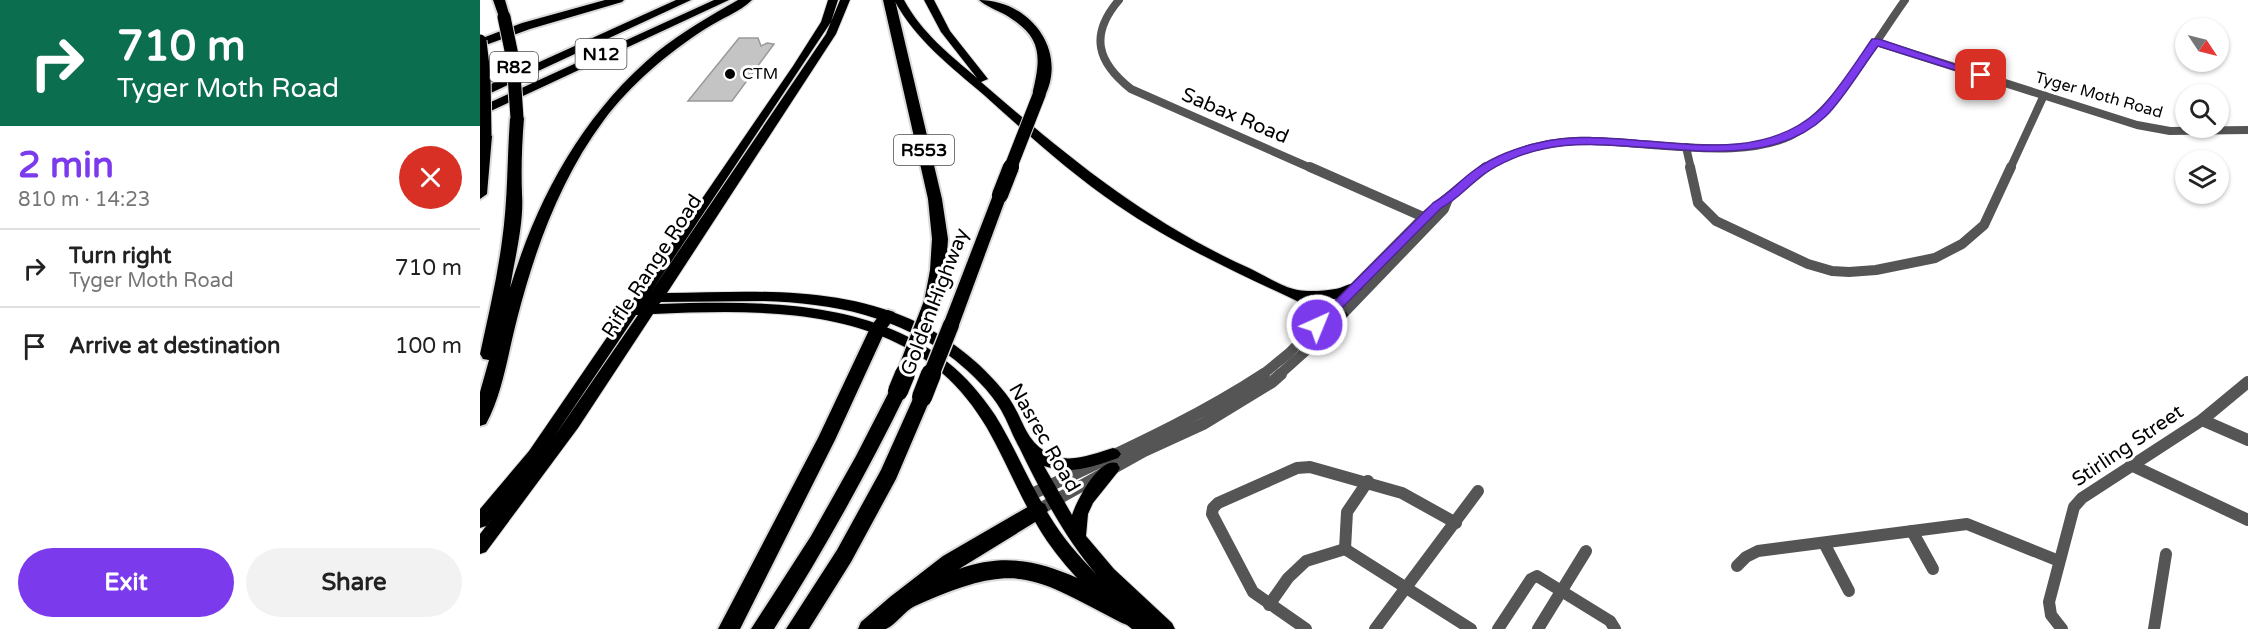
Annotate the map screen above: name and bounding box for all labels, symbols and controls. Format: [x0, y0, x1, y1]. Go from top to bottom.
north arrow [2175, 18, 2229, 72]
map controls [2175, 18, 2229, 204]
text: 710 m [117, 21, 246, 72]
icon: right [18, 24, 96, 102]
road number: N12 [576, 39, 626, 69]
pin [1955, 49, 2006, 100]
road number: R82 [490, 52, 538, 82]
icon: arrive [1964, 58, 1997, 91]
place label: CTM [742, 64, 778, 84]
marker: CTM [723, 67, 737, 81]
street label: Tyger Moth Road [2033, 67, 2165, 123]
text: Tyger Moth Road [117, 72, 339, 105]
street label: Sabax Road [1178, 83, 1292, 149]
button: search [2175, 84, 2229, 138]
road number: R553 [894, 135, 954, 165]
text: 2 min [18, 144, 114, 187]
button: close [399, 146, 462, 209]
button: layers [2175, 150, 2229, 204]
text: 810 m · 14:23 [18, 188, 150, 212]
street label: Rifle Range Road [597, 190, 707, 342]
street label: Golden Highway [896, 225, 974, 379]
text: Turn right [69, 243, 171, 269]
icon: right [18, 252, 51, 285]
text: 710 m [395, 255, 462, 281]
text: Tyger Moth Road [69, 269, 234, 293]
position arrow [1285, 293, 1349, 357]
icon: arrive [18, 330, 51, 363]
text: Arrive at destination [69, 333, 280, 359]
text: 100 m [395, 333, 462, 359]
street label: Nasrec Road [1003, 379, 1085, 497]
street label: Stirling Street [2068, 400, 2189, 492]
button: Exit [18, 548, 234, 617]
button: Share [246, 548, 462, 617]

